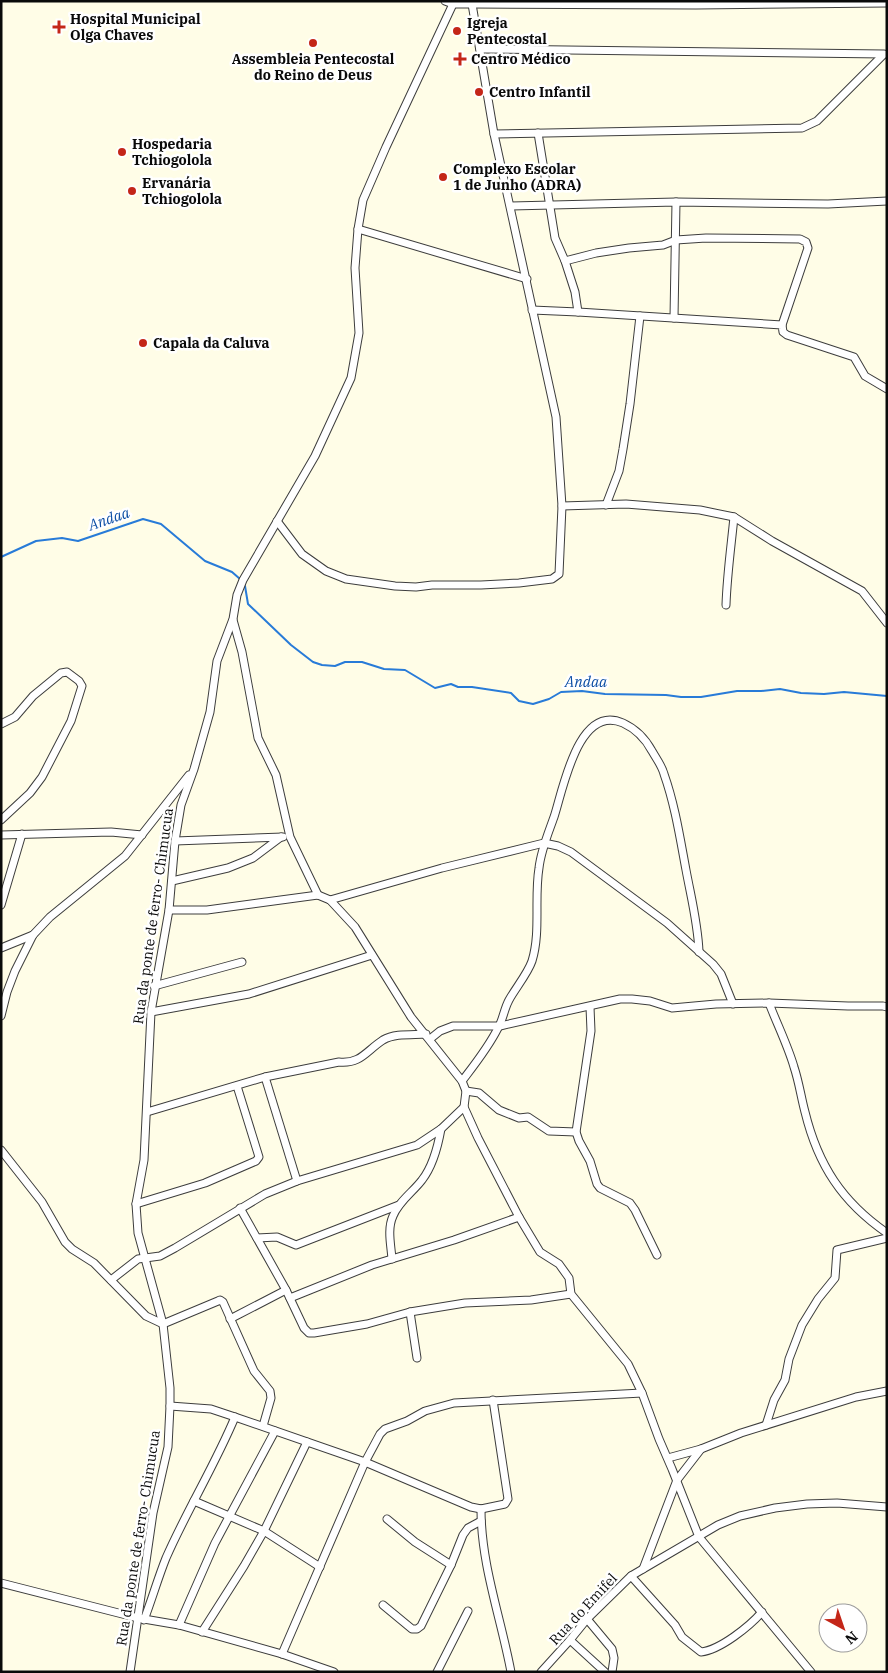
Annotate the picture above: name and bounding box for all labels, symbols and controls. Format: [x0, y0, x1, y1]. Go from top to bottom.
place label: Hospital Municipal Olga Chaves [70, 10, 201, 44]
place label: Igreja Pentecostal [467, 14, 547, 48]
marker: Hospital Municipal Olga Chaves [52, 20, 66, 34]
marker: Igreja Pentecostal [451, 25, 463, 37]
marker: Assembleia Pentecostal do Reino de Deus [307, 37, 319, 49]
place label: Assembleia Pentecostal do Reino de Deus [232, 50, 395, 84]
place label: Centro Médico [471, 50, 571, 68]
marker: Centro Médico [453, 52, 467, 66]
place label: Centro Infantil [489, 83, 591, 101]
marker: Centro Infantil [473, 86, 485, 98]
place label: Hospedaria Tchiogolola [132, 135, 212, 169]
marker: Hospedaria Tchiogolola [116, 146, 128, 158]
place label: Complexo Escolar 1 de Junho (ADRA) [453, 160, 581, 194]
marker: Complexo Escolar 1 de Junho (ADRA) [437, 171, 449, 183]
place label: Ervanária Tchiogolola [142, 174, 222, 208]
marker: Ervanária Tchiogolola [126, 185, 138, 197]
place label: Capala da Caluva [153, 334, 269, 352]
marker: Capala da Caluva [137, 337, 149, 349]
water label: Andaa [85, 502, 133, 535]
water label: Andaa [564, 672, 608, 691]
street label: Rua da ponte de ferro- Chimucua [129, 806, 177, 1025]
street label: Rua da ponte de ferro- Chimucua [112, 1429, 164, 1647]
street label: Rua do Emifel [545, 1569, 621, 1649]
north arrow [818, 1603, 868, 1653]
text: N [841, 1628, 861, 1648]

